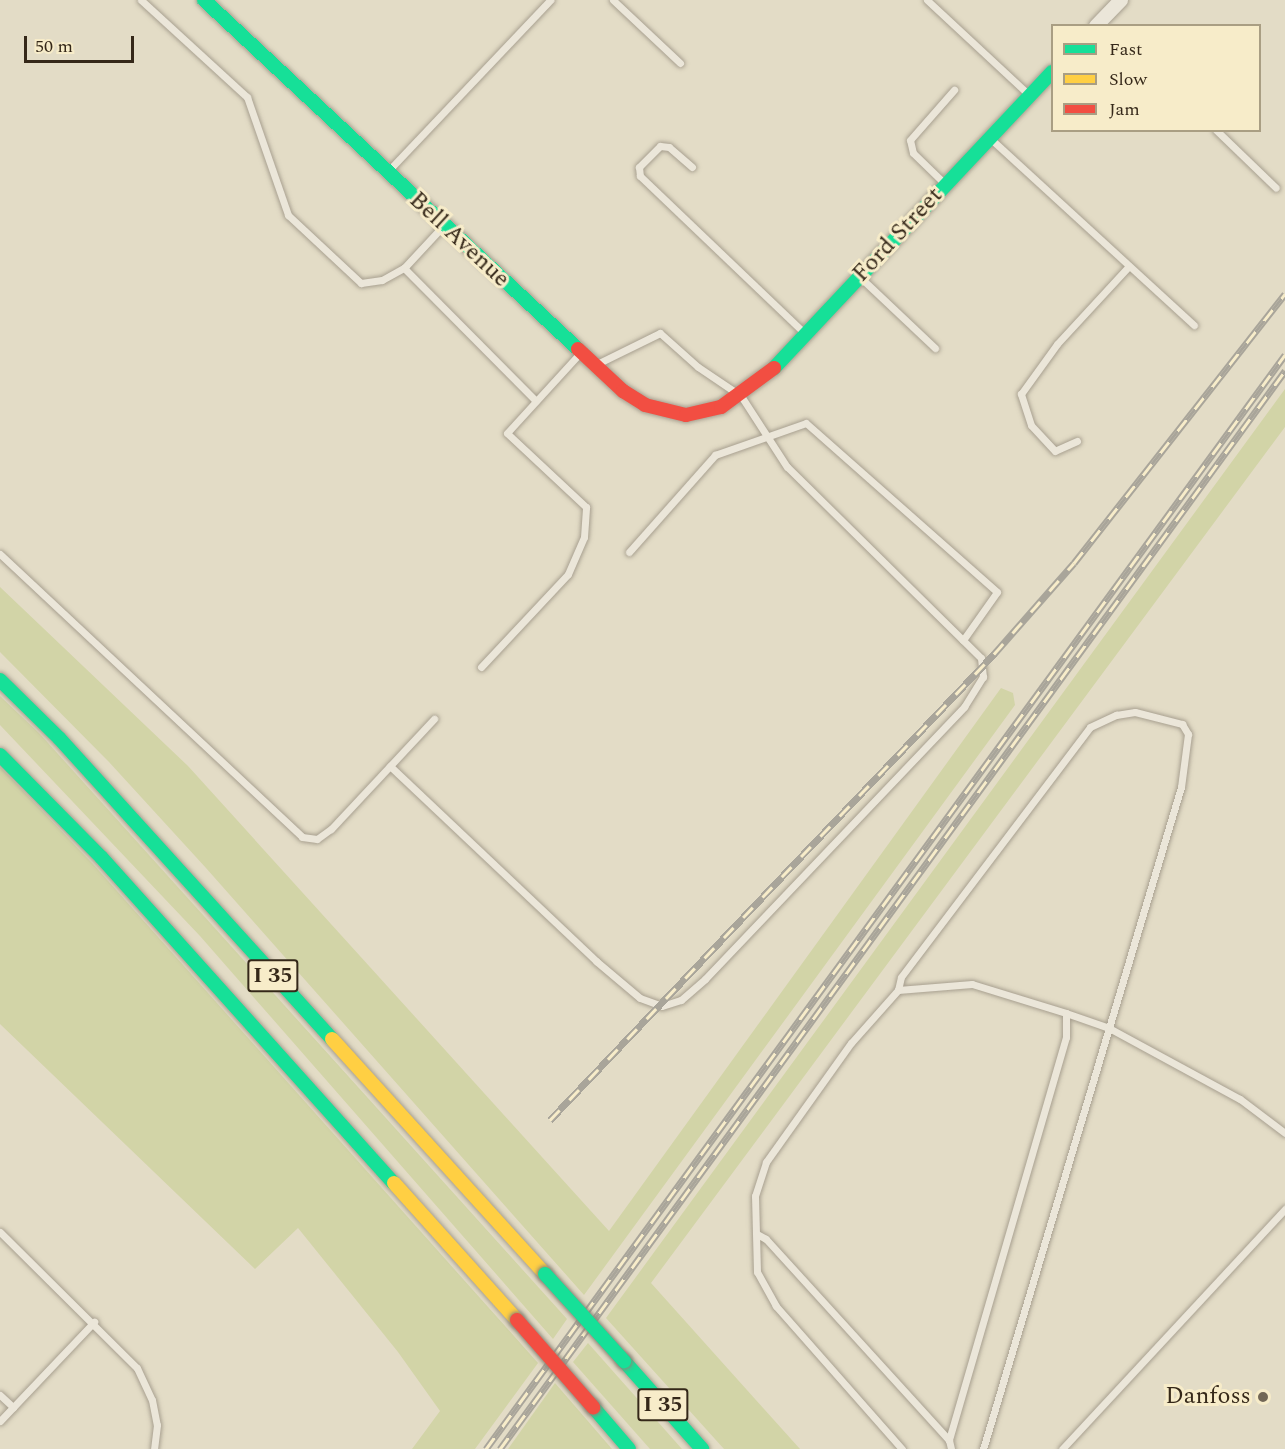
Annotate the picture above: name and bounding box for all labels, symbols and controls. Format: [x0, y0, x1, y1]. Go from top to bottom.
scale bar [27, 24, 136, 62]
legend [1051, 24, 1261, 132]
text: 50 m [35, 33, 73, 60]
text: Fast [1109, 36, 1142, 63]
text: Slow [1109, 66, 1147, 93]
text: Jam [1109, 96, 1140, 123]
street label: Ford Street [847, 182, 949, 288]
street label: Bell Avenue [403, 186, 515, 294]
road number: I 35 [246, 957, 300, 995]
place label: Danfoss [1165, 1383, 1251, 1411]
road number: I 35 [636, 1386, 690, 1424]
marker: Danfoss [1256, 1390, 1270, 1404]

